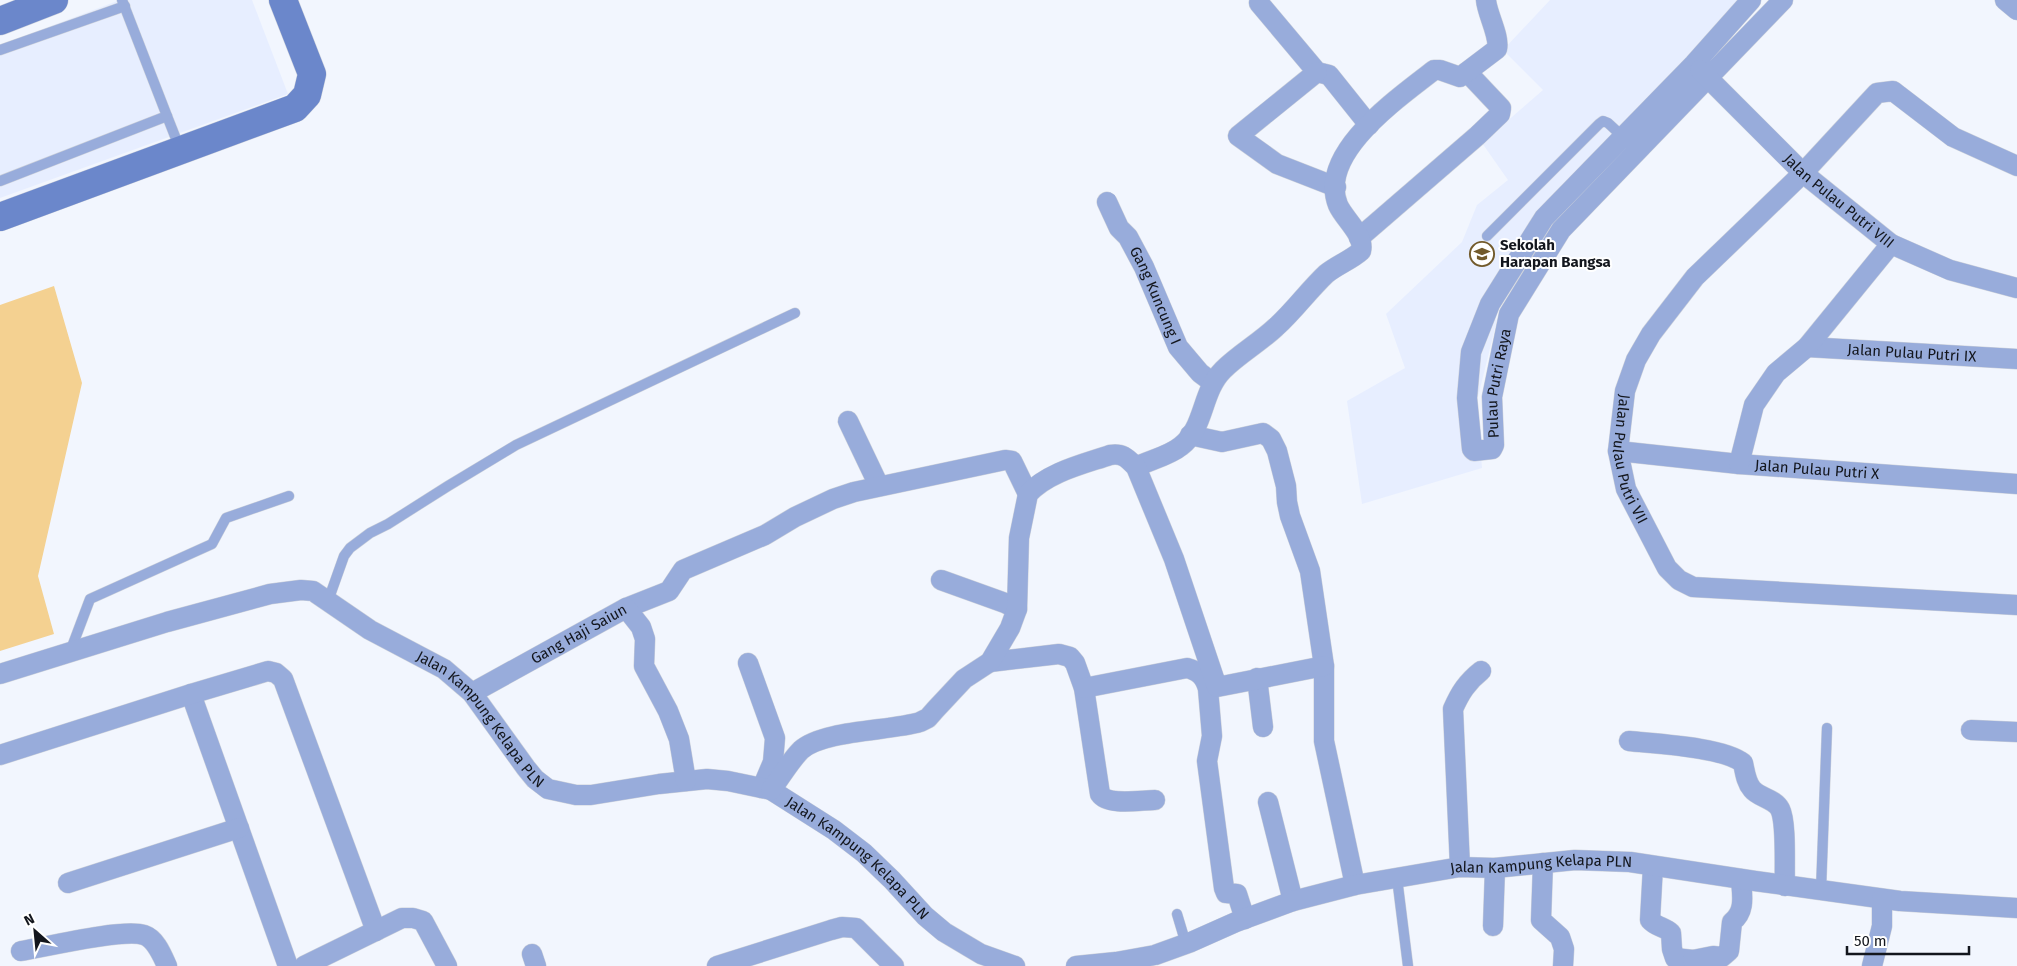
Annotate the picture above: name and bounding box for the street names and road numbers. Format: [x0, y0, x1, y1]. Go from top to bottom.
street label: Jalan Pulau Putri VIII [1780, 150, 1898, 252]
street label: Gang Kuncung I [1126, 243, 1185, 347]
street label: Pulau Putri Raya [1483, 327, 1515, 439]
street label: Jalan Pulau Putri IX [1847, 340, 1978, 366]
street label: Jalan Pulau Putri VII [1609, 393, 1651, 527]
street label: Jalan Pulau Putri X [1754, 456, 1881, 483]
street label: Gang Haji Saiun [528, 600, 630, 668]
street label: Jalan Kampung Kelapa PLN [413, 647, 548, 792]
street label: Jalan Kampung Kelapa PLN [782, 793, 933, 923]
street label: Jalan Kampung Kelapa PLN [1449, 851, 1633, 878]

